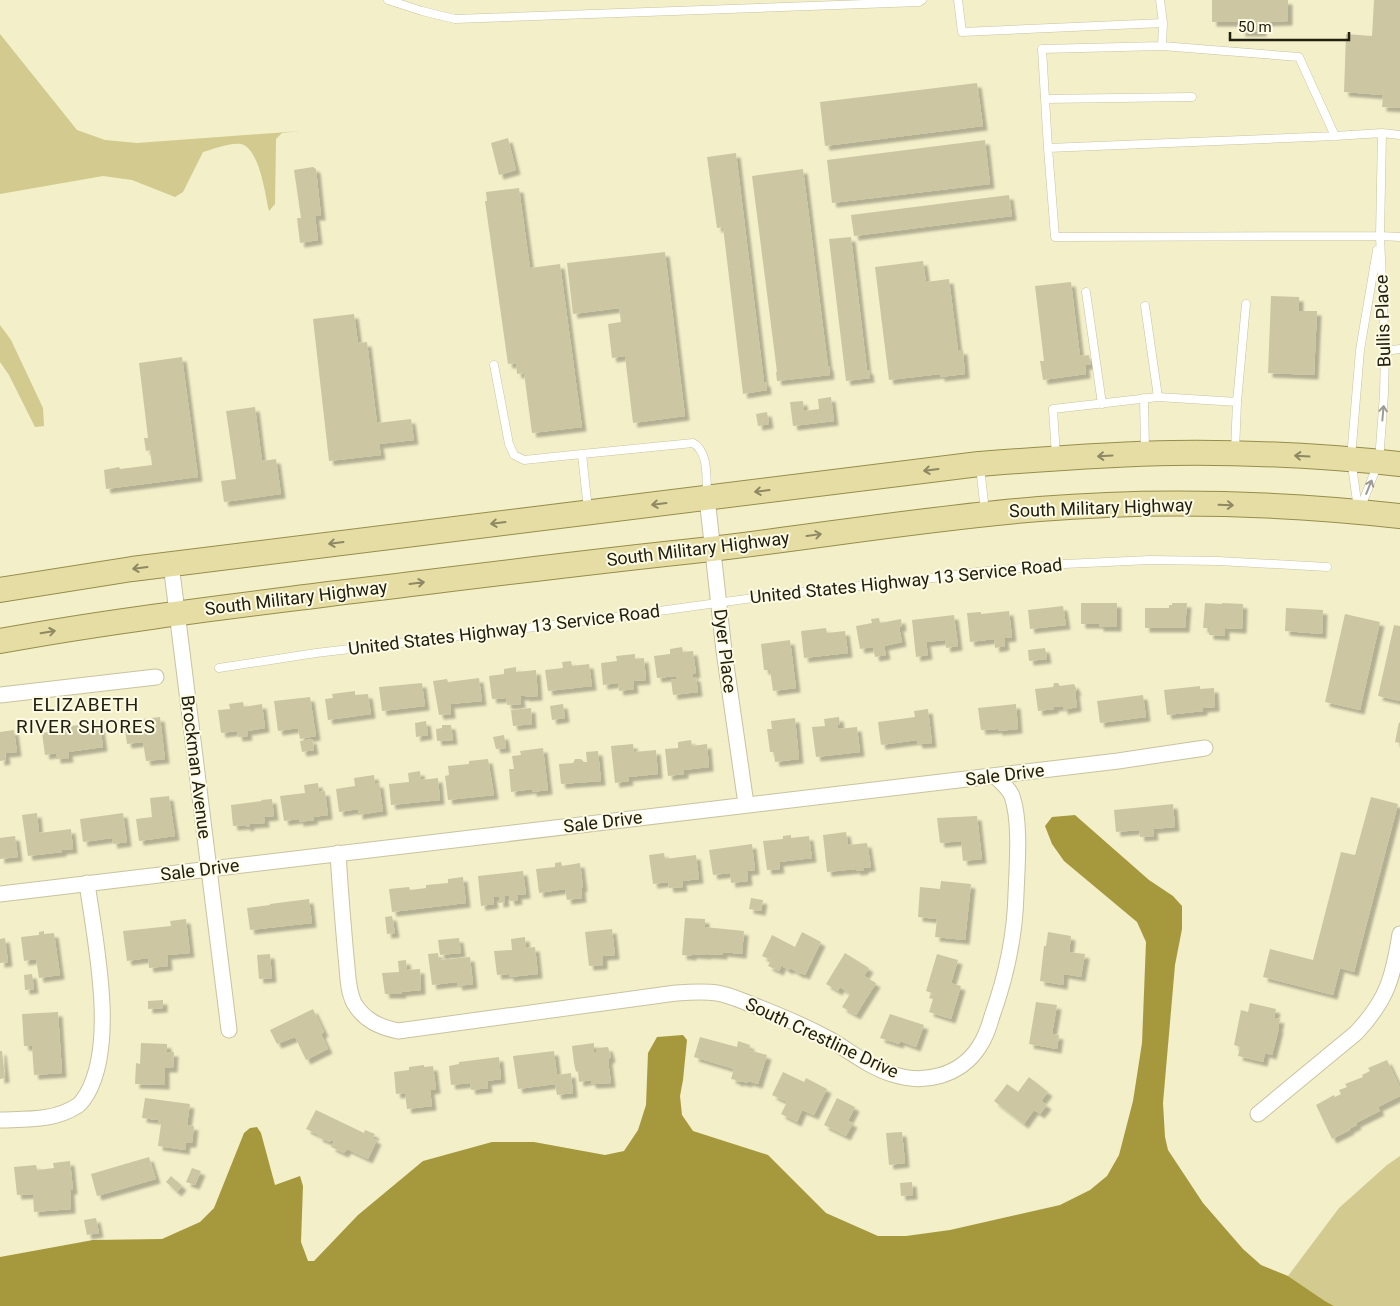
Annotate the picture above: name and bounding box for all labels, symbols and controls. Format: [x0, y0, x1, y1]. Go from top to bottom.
scale bar [1230, 10, 1349, 42]
text: 50 m [1238, 18, 1272, 36]
street label: Bullis Place [1370, 274, 1395, 368]
one-way arrow [1378, 405, 1387, 421]
one-way arrow [1097, 451, 1113, 461]
one-way arrow [1294, 451, 1310, 460]
one-way arrow [923, 465, 939, 475]
one-way arrow [1365, 479, 1374, 494]
one-way arrow [754, 486, 770, 496]
street label: South Military Highway [1009, 494, 1194, 521]
one-way arrow [651, 499, 667, 509]
one-way arrow [1218, 500, 1234, 509]
one-way arrow [490, 518, 506, 528]
street label: South Military Highway [605, 527, 791, 570]
one-way arrow [805, 530, 821, 540]
one-way arrow [329, 538, 345, 548]
street label: United States Highway 13 Service Road [749, 554, 1063, 607]
one-way arrow [133, 563, 149, 573]
street label: South Military Highway [203, 576, 389, 619]
one-way arrow [409, 578, 425, 588]
street label: United States Highway 13 Service Road [347, 600, 661, 659]
street label: Dyer Place [710, 608, 741, 694]
one-way arrow [40, 627, 56, 637]
district label: ELIZABETH RIVER SHORES [16, 693, 156, 738]
street label: Brockman Avenue [177, 694, 216, 840]
street label: Sale Drive [964, 759, 1046, 790]
street label: Sale Drive [562, 806, 644, 837]
street label: Sale Drive [159, 854, 241, 885]
street label: South Crestline Drive [742, 993, 902, 1082]

